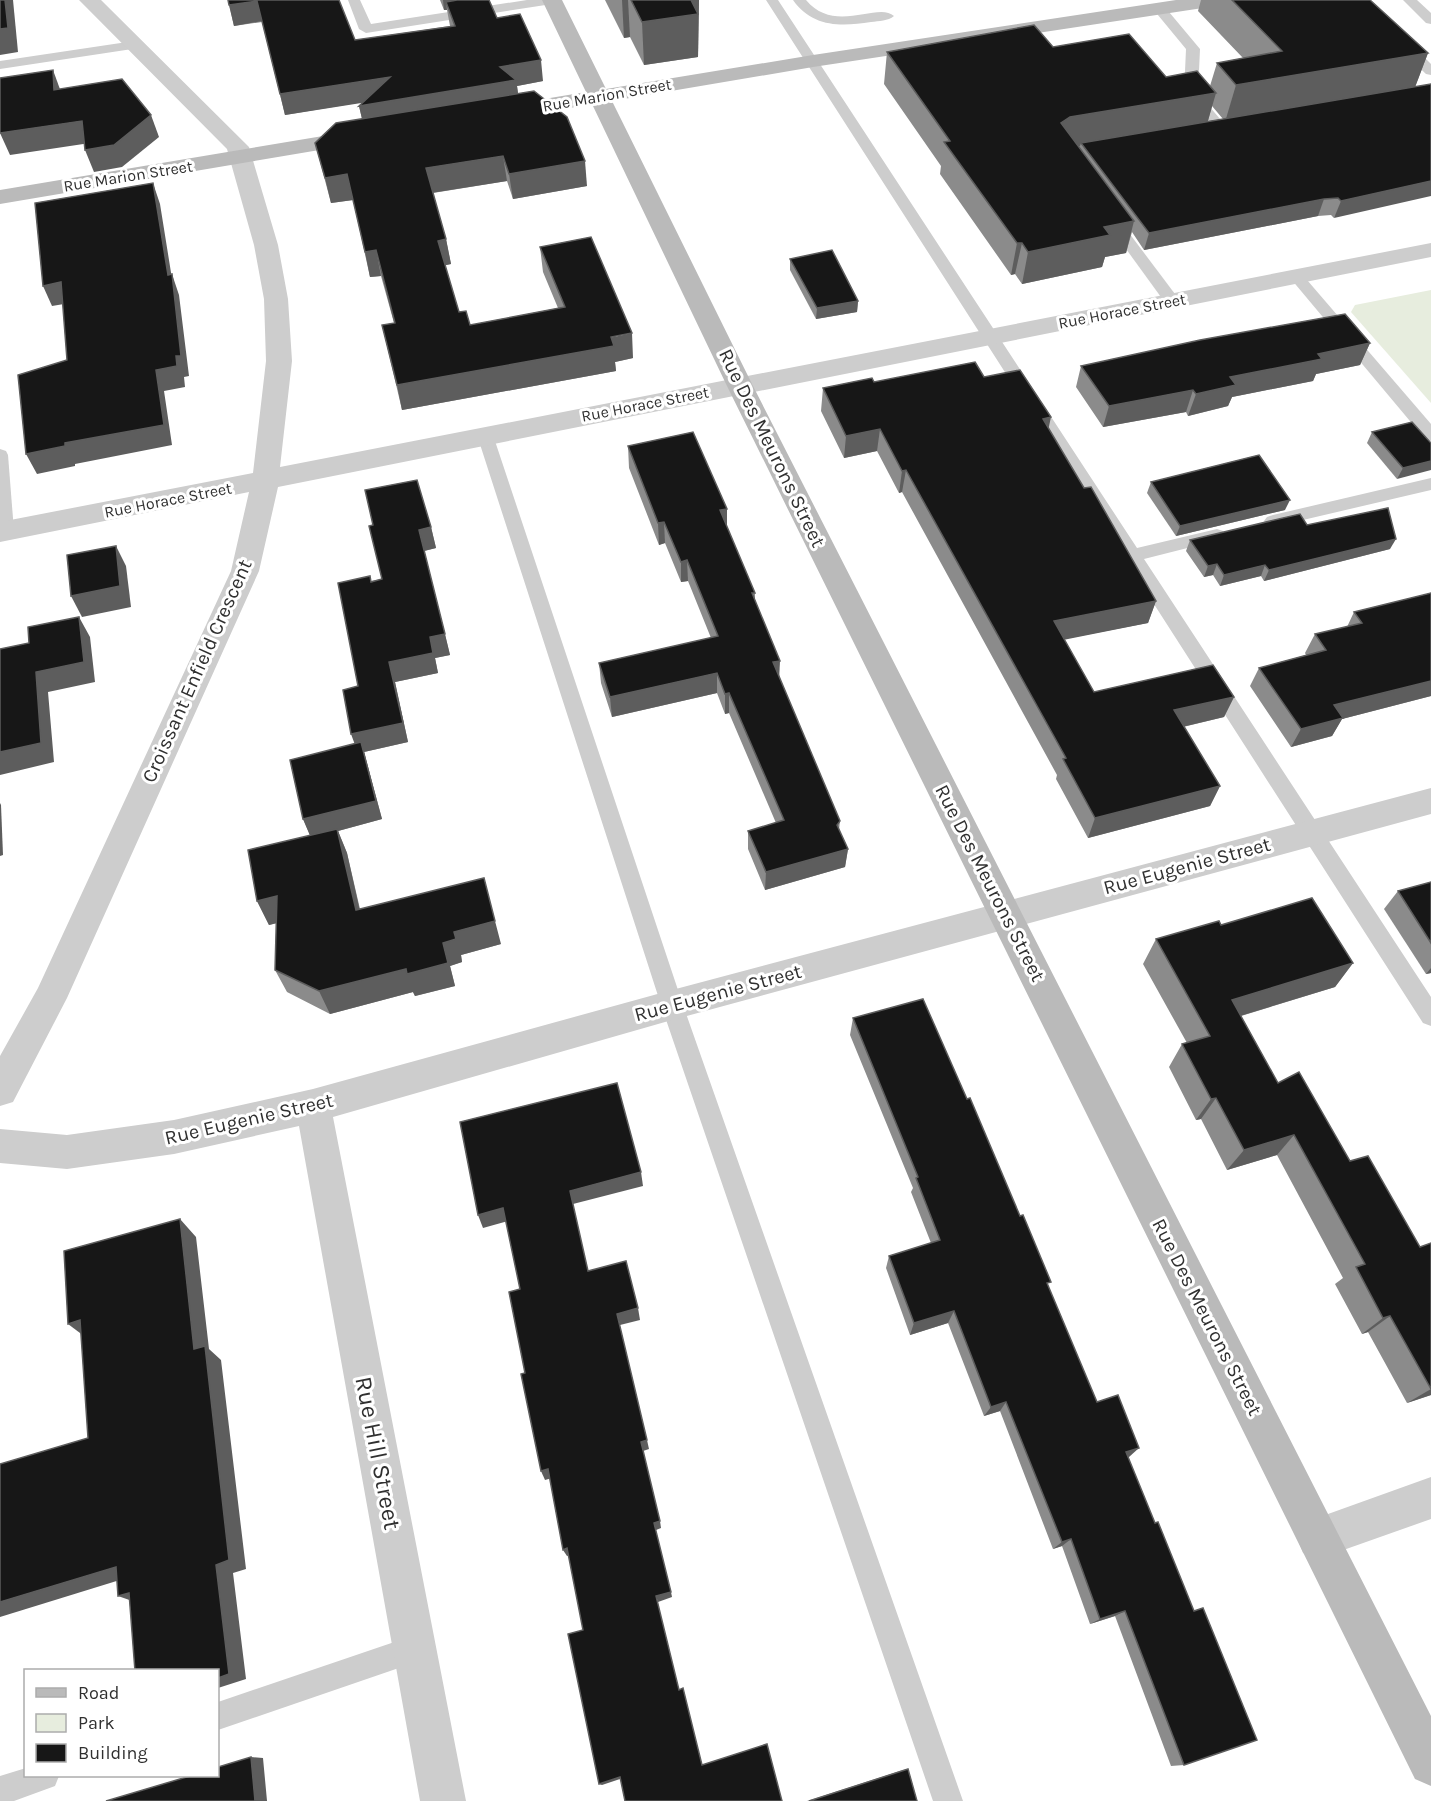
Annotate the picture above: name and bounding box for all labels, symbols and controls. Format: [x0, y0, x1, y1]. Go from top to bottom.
street label: Rue Marion Street [541, 74, 673, 116]
street label: Rue Marion Street [62, 156, 194, 196]
street label: Rue Horace Street [1057, 289, 1187, 333]
street label: Rue Des Meurons Street [714, 345, 830, 551]
street label: Rue Horace Street [580, 382, 710, 426]
street label: Rue Horace Street [103, 478, 233, 522]
street label: Croissant Enfield Crescent [137, 555, 257, 786]
street label: Rue Des Meurons Street [930, 781, 1050, 986]
street label: Rue Eugenie Street [1101, 832, 1274, 899]
street label: Rue Eugenie Street [632, 959, 805, 1026]
street label: Rue Eugenie Street [162, 1088, 336, 1150]
street label: Rue Des Meurons Street [1147, 1215, 1267, 1420]
street label: Rue Hill Street [349, 1374, 407, 1532]
legend [24, 1669, 219, 1777]
text: Road [78, 1682, 119, 1704]
text: Park [78, 1712, 115, 1734]
text: Building [78, 1742, 148, 1764]

